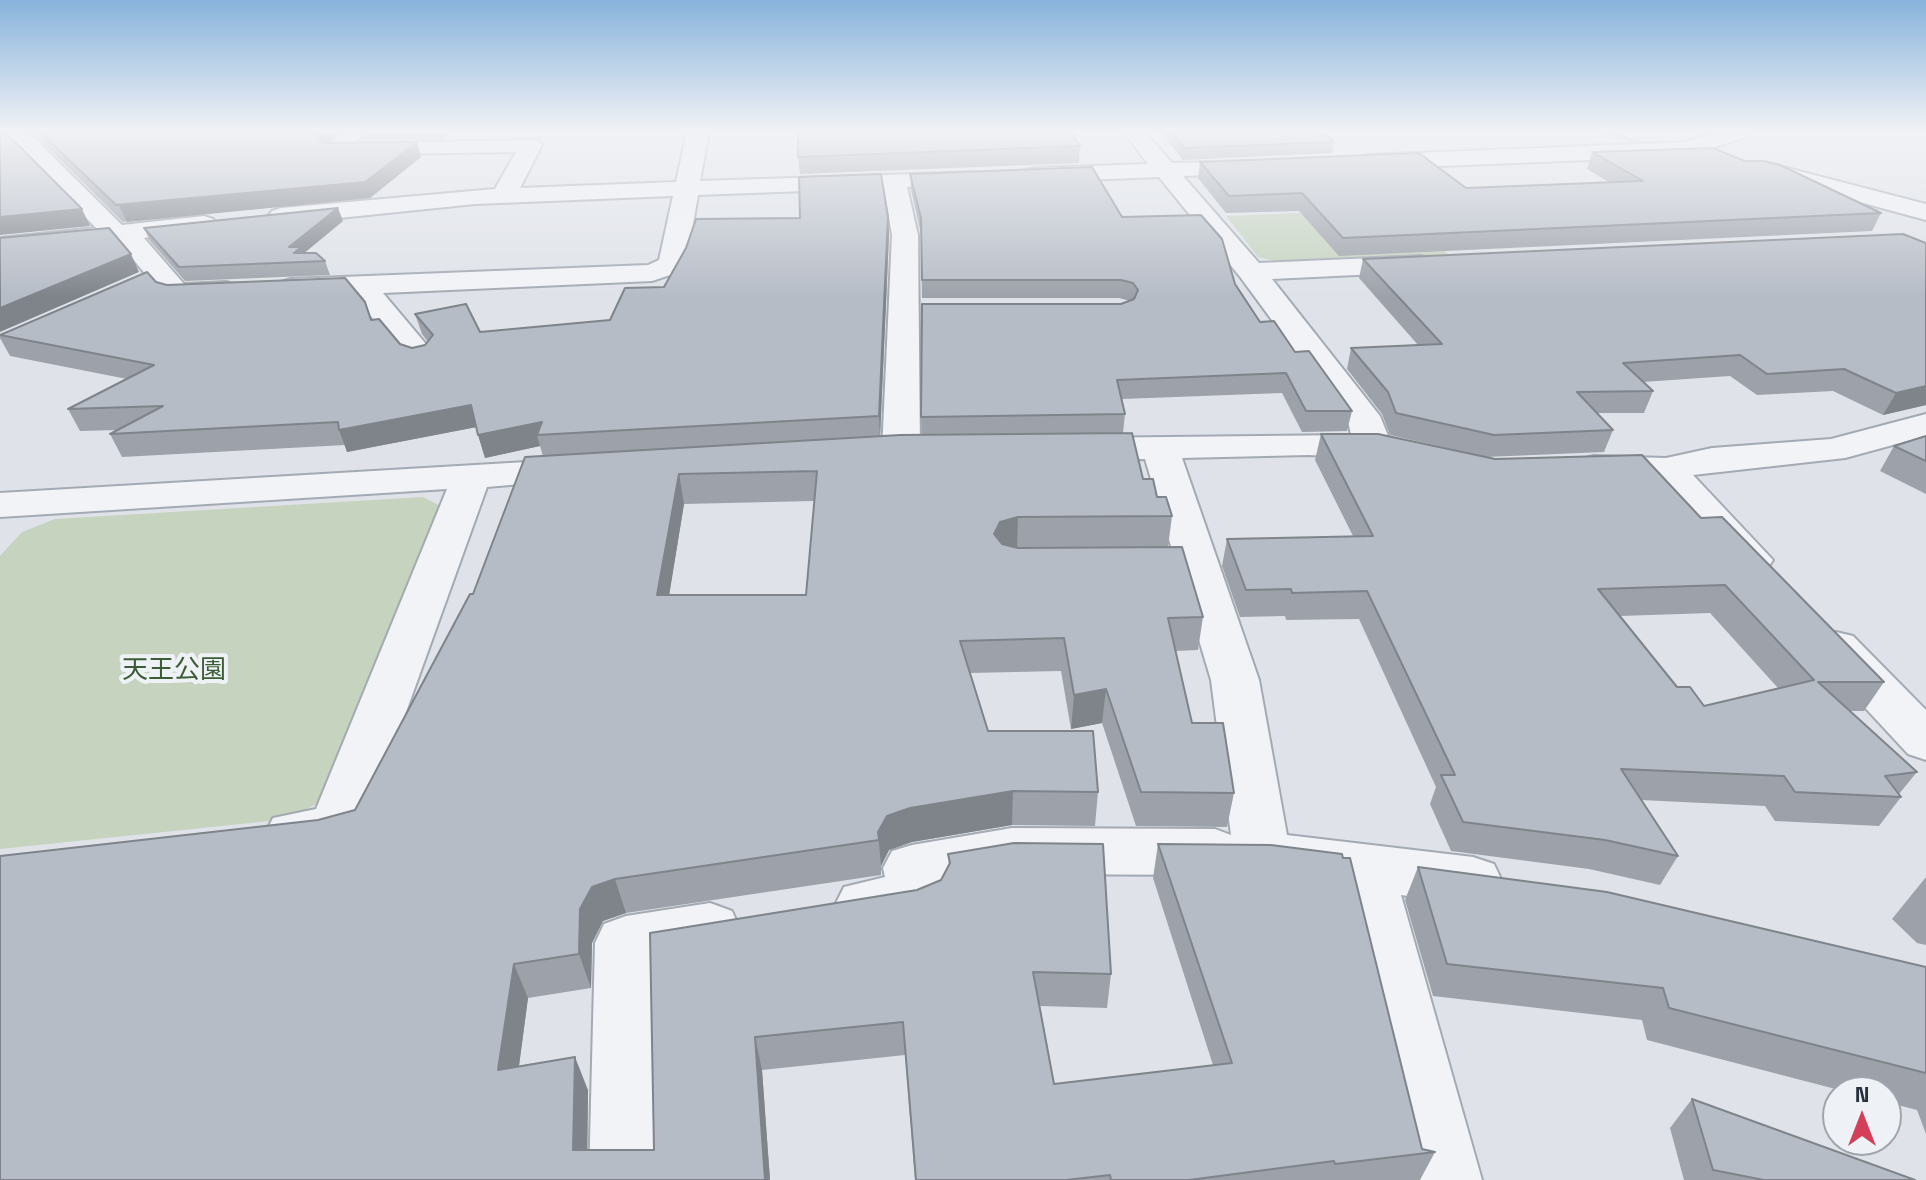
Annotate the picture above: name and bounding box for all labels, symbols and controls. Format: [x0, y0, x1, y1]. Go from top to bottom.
park label: 天王公園 [122, 655, 226, 687]
north arrow [1822, 1076, 1902, 1156]
text: N [1855, 1080, 1869, 1108]

